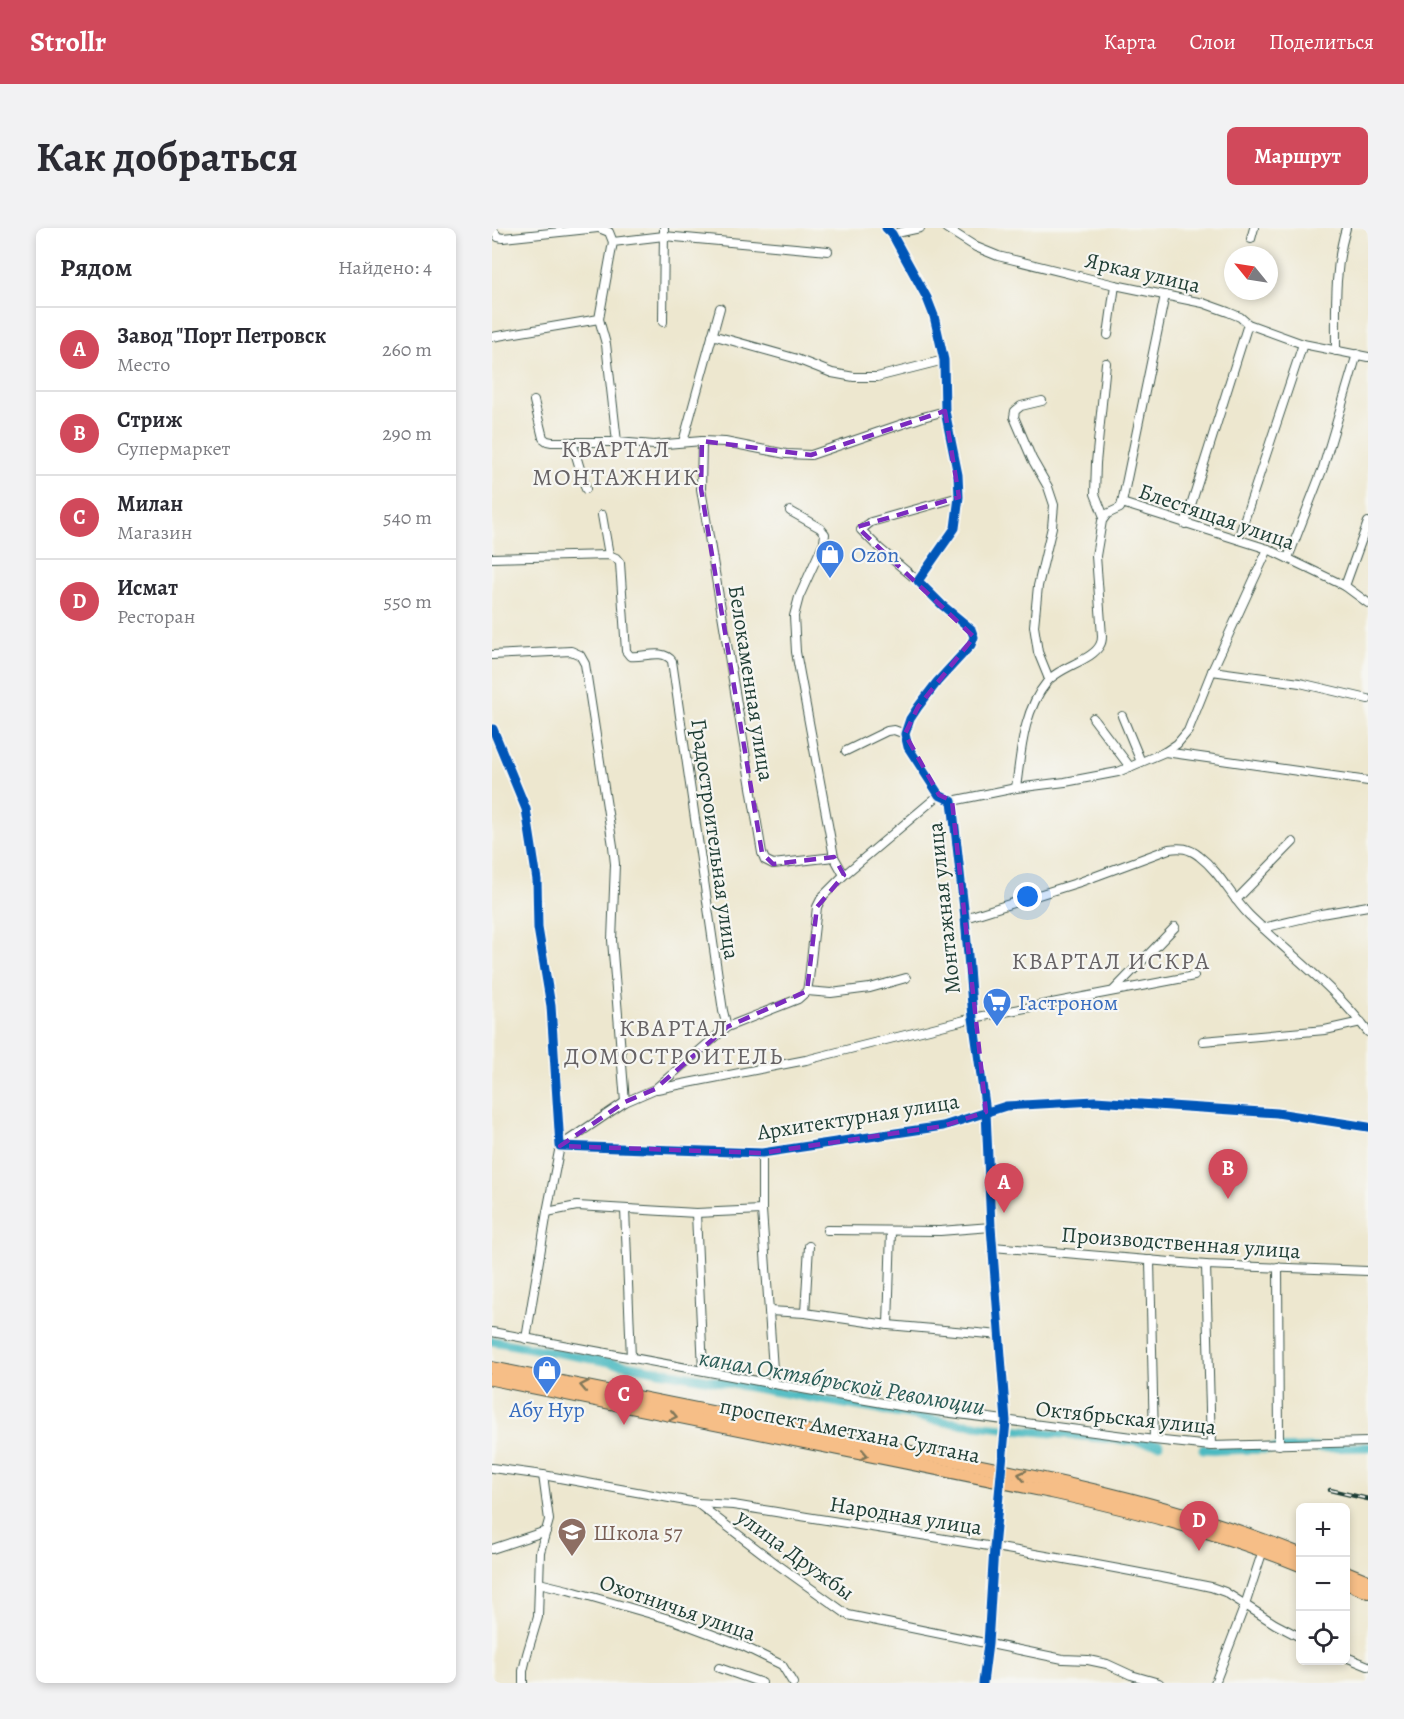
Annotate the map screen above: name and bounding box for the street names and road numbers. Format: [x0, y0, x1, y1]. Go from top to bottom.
street label: Яркая улица [1082, 245, 1204, 301]
street label: Блестящая улица [1135, 476, 1300, 558]
street label: Белокаменная улица [721, 583, 781, 784]
street label: Градостроительная улица [683, 717, 747, 962]
street label: Монтажная улица [920, 820, 968, 995]
street label: Архитектурная улица [754, 1086, 962, 1148]
street label: Производственная улица [1060, 1220, 1302, 1266]
street label: проспект Аметхана Султана [717, 1391, 984, 1471]
street label: Октябрьская улица [1034, 1394, 1219, 1442]
street label: Народная улица [827, 1489, 985, 1543]
street label: улица Дружбы [730, 1501, 860, 1608]
street label: Охотничья улица [596, 1567, 761, 1649]

